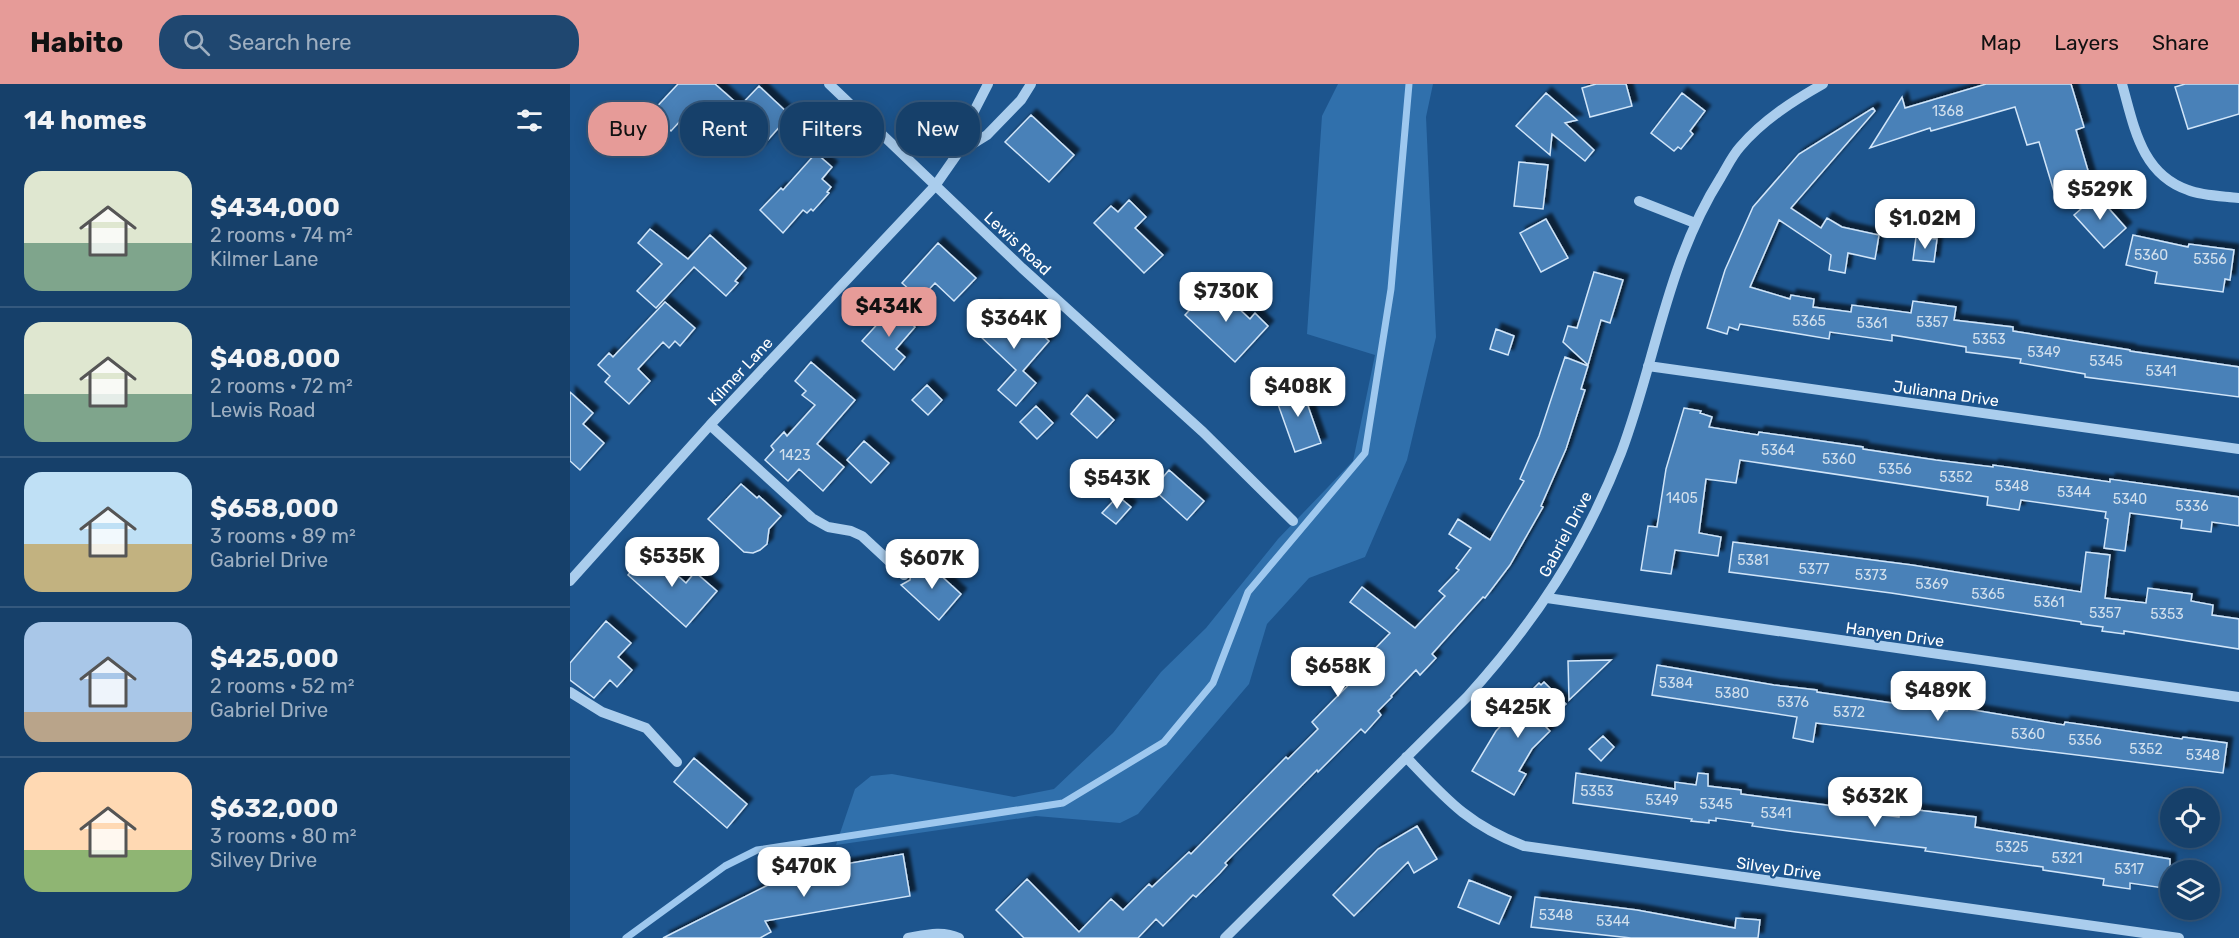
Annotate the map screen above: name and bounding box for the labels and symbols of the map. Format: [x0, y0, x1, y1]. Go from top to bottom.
house number: 1368 [1932, 103, 1964, 120]
pin: $529K [2058, 170, 2142, 221]
pin: $1.02M [1876, 199, 1974, 250]
street label: Lewis Road [980, 208, 1055, 279]
house number: 5360 [2134, 247, 2168, 264]
house number: 5356 [2193, 251, 2227, 268]
pin: $730K [1184, 272, 1268, 323]
pin: $434K [847, 287, 931, 338]
pin: $364K [972, 299, 1056, 350]
house number: 5365 [1792, 313, 1826, 330]
house number: 5357 [1916, 314, 1948, 331]
house number: 5361 [1857, 315, 1887, 332]
house number: 5353 [1972, 331, 2006, 348]
street label: Kilmer Lane [704, 333, 777, 410]
house number: 5349 [2027, 344, 2061, 361]
house number: 5345 [2089, 353, 2123, 370]
house number: 5341 [2145, 363, 2177, 380]
pin: $408K [1256, 367, 1340, 418]
street label: Julianna Drive [1892, 377, 2000, 410]
house number: 5364 [1761, 442, 1795, 459]
house number: 1423 [779, 447, 811, 464]
house number: 5360 [1822, 451, 1856, 468]
pin: $543K [1075, 459, 1159, 510]
house number: 5356 [1878, 461, 1912, 478]
house number: 5352 [1939, 469, 1973, 486]
house number: 5348 [1995, 478, 2029, 495]
house number: 5344 [2057, 484, 2091, 501]
street label: Gabriel Drive [1535, 488, 1596, 580]
house number: 1405 [1666, 490, 1698, 507]
house number: 5340 [2113, 491, 2147, 508]
house number: 5336 [2175, 498, 2209, 515]
pin: $535K [630, 537, 714, 588]
pin: $607K [890, 539, 974, 590]
house number: 5381 [1737, 552, 1769, 569]
house number: 5377 [1798, 561, 1830, 578]
house number: 5373 [1855, 567, 1887, 584]
house number: 5369 [1915, 576, 1949, 593]
house number: 5365 [1971, 586, 2005, 603]
house number: 5361 [2034, 594, 2064, 611]
house number: 5357 [2089, 605, 2121, 622]
house number: 5353 [2150, 606, 2184, 623]
street label: Hanyen Drive [1844, 618, 1945, 651]
pin: $658K [1296, 647, 1380, 698]
pin: $489K [1896, 671, 1980, 722]
house number: 5384 [1659, 675, 1693, 692]
house number: 5380 [1715, 685, 1749, 702]
pin: $425K [1476, 688, 1560, 739]
house number: 5376 [1777, 694, 1809, 711]
house number: 5372 [1833, 704, 1865, 721]
house number: 5360 [2011, 726, 2045, 743]
house number: 5356 [2068, 732, 2102, 749]
house number: 5352 [2129, 741, 2163, 758]
house number: 5348 [2186, 747, 2220, 764]
pin: $632K [1833, 777, 1917, 828]
house number: 5353 [1580, 783, 1614, 800]
house number: 5349 [1645, 792, 1679, 809]
house number: 5345 [1699, 796, 1733, 813]
house number: 5341 [1760, 805, 1792, 822]
house number: 5325 [1995, 839, 2029, 856]
pin: $470K [762, 847, 846, 898]
house number: 5321 [2052, 850, 2082, 867]
street label: Silvey Drive [1735, 853, 1823, 884]
house number: 5317 [2114, 861, 2144, 878]
house number: 5348 [1539, 907, 1573, 924]
house number: 5344 [1596, 913, 1630, 930]

